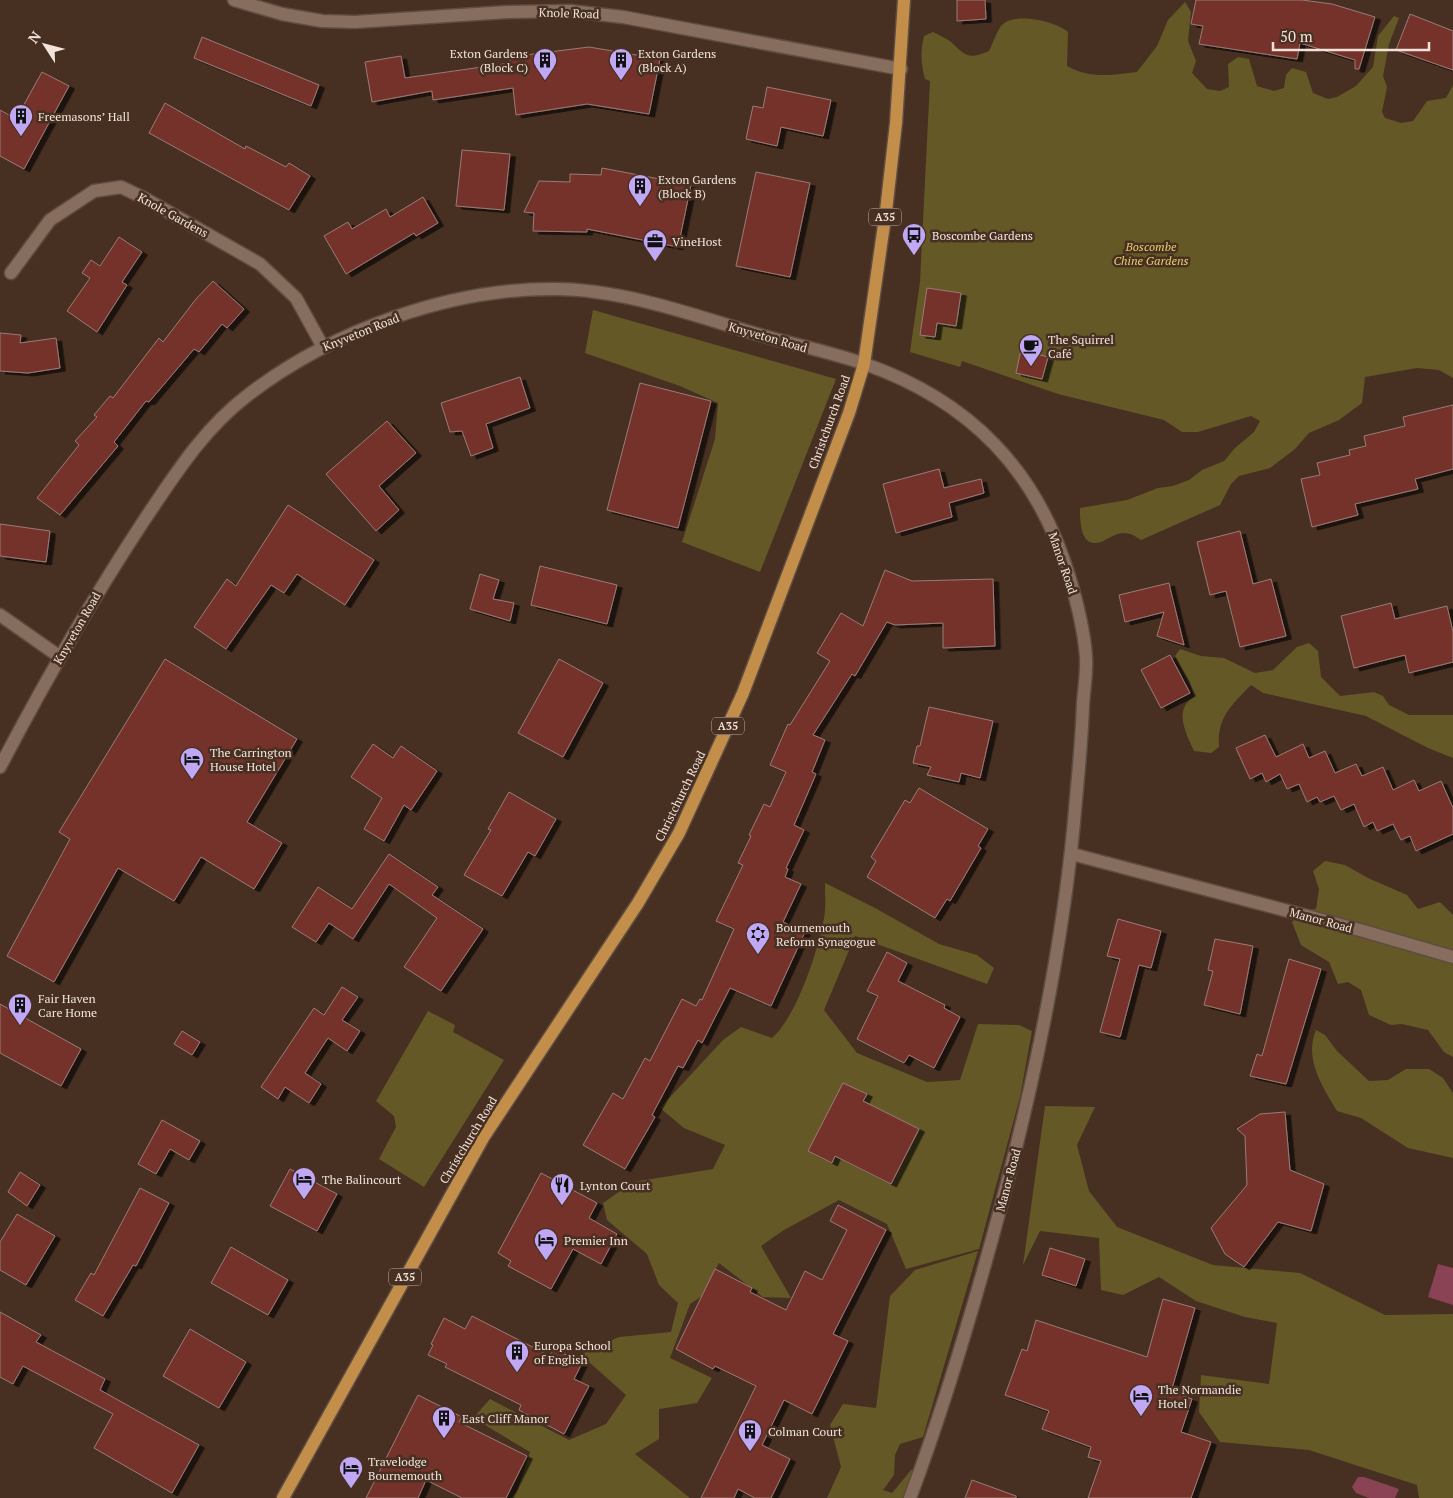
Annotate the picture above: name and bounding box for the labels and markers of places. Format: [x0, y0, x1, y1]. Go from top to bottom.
place label: Exton Gardens (Block C) [450, 46, 528, 75]
place label: Exton Gardens (Block A) [638, 46, 716, 75]
building icon: Exton Gardens (Block C) [532, 47, 558, 81]
building icon: Exton Gardens (Block A) [608, 47, 634, 81]
building icon: Freemasons’ Hall [8, 103, 34, 137]
place label: Freemasons’ Hall [38, 109, 130, 124]
place label: Exton Gardens (Block B) [658, 172, 736, 201]
building icon: Exton Gardens (Block B) [627, 173, 653, 207]
bus stop icon: Boscombe Gardens [901, 222, 927, 256]
office icon: VineHost [642, 228, 668, 262]
place label: Boscombe Gardens [932, 228, 1033, 243]
place label: VineHost [672, 234, 723, 249]
place label: The Squirrel Café [1048, 332, 1114, 361]
cafe icon: The Squirrel Café [1018, 333, 1044, 367]
place label: The Carrington House Hotel [210, 745, 292, 774]
hotel icon: The Carrington House Hotel [179, 746, 205, 780]
place label: Bournemouth Reform Synagogue [776, 920, 876, 949]
synagogue icon: Bournemouth Reform Synagogue [745, 921, 771, 955]
place label: Fair Haven Care Home [38, 991, 97, 1020]
building icon: Fair Haven Care Home [7, 992, 33, 1026]
hotel icon: The Balincourt [291, 1166, 317, 1200]
place label: The Balincourt [322, 1172, 402, 1187]
restaurant icon: Lynton Court [549, 1172, 575, 1206]
place label: Lynton Court [580, 1178, 651, 1193]
hotel icon: Premier Inn [533, 1227, 559, 1261]
place label: Premier Inn [564, 1233, 628, 1248]
place label: Europa School of English [534, 1338, 611, 1367]
building icon: Europa School of English [504, 1339, 530, 1373]
place label: The Normandie Hotel [1158, 1382, 1241, 1411]
hotel icon: The Normandie Hotel [1128, 1383, 1154, 1417]
building icon: East Cliff Manor [431, 1405, 457, 1439]
place label: East Cliff Manor [462, 1411, 549, 1426]
building icon: Colman Court [737, 1418, 763, 1452]
place label: Colman Court [768, 1424, 843, 1439]
place label: Travelodge Bournemouth [368, 1454, 442, 1483]
hotel icon: Travelodge Bournemouth [338, 1455, 364, 1489]

